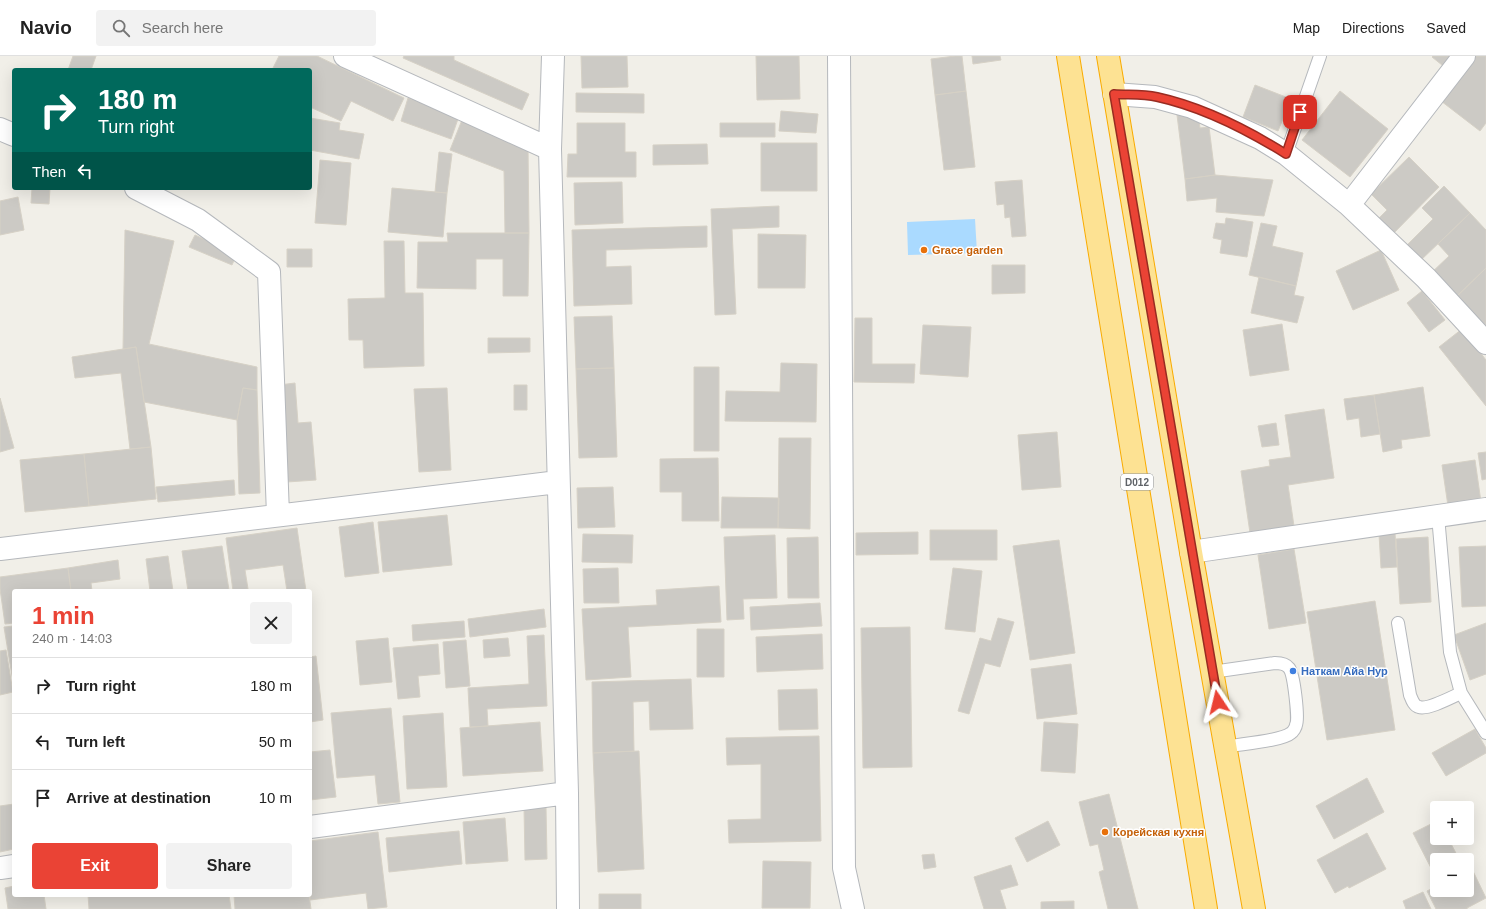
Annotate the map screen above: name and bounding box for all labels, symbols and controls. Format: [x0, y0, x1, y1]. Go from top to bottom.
search box [96, 10, 376, 46]
text: Navio [20, 17, 72, 38]
icon: search [110, 17, 132, 39]
text: Search here [142, 19, 223, 36]
text: Map [1293, 20, 1320, 36]
text: Directions [1342, 20, 1404, 36]
text: Saved [1426, 20, 1466, 36]
icon: right [32, 84, 84, 136]
text: 180 m [98, 84, 177, 115]
pin [1283, 95, 1317, 129]
icon: arrive [1289, 101, 1311, 123]
text: Turn right [98, 117, 174, 137]
icon: left [74, 160, 96, 182]
text: Then [32, 163, 66, 180]
place label: Grace garden [932, 244, 1003, 256]
marker: Grace garden [919, 245, 929, 255]
road number: D012 [1121, 474, 1153, 490]
text: 1 min [32, 602, 95, 629]
button: close [250, 602, 292, 644]
text: 240 m · 14:03 [32, 631, 112, 646]
place label: Наткам Айа Нур [1301, 665, 1388, 677]
marker: Наткам Айа Нур [1288, 666, 1298, 676]
icon: right [32, 675, 54, 697]
text: Turn right [66, 677, 136, 694]
text: 180 m [250, 677, 292, 694]
position arrow [1197, 681, 1239, 723]
icon: left [32, 731, 54, 753]
text: Turn left [66, 733, 125, 750]
text: 50 m [259, 733, 292, 750]
icon: arrive [32, 787, 54, 809]
text: Arrive at destination [66, 789, 211, 806]
text: 10 m [259, 789, 292, 806]
map controls [1430, 801, 1474, 897]
button: + [1430, 801, 1474, 845]
place label: Корейская кухня [1113, 826, 1204, 838]
marker: Корейская кухня [1100, 827, 1110, 837]
button: Exit [32, 843, 158, 889]
button: Share [166, 843, 292, 889]
button: − [1430, 853, 1474, 897]

